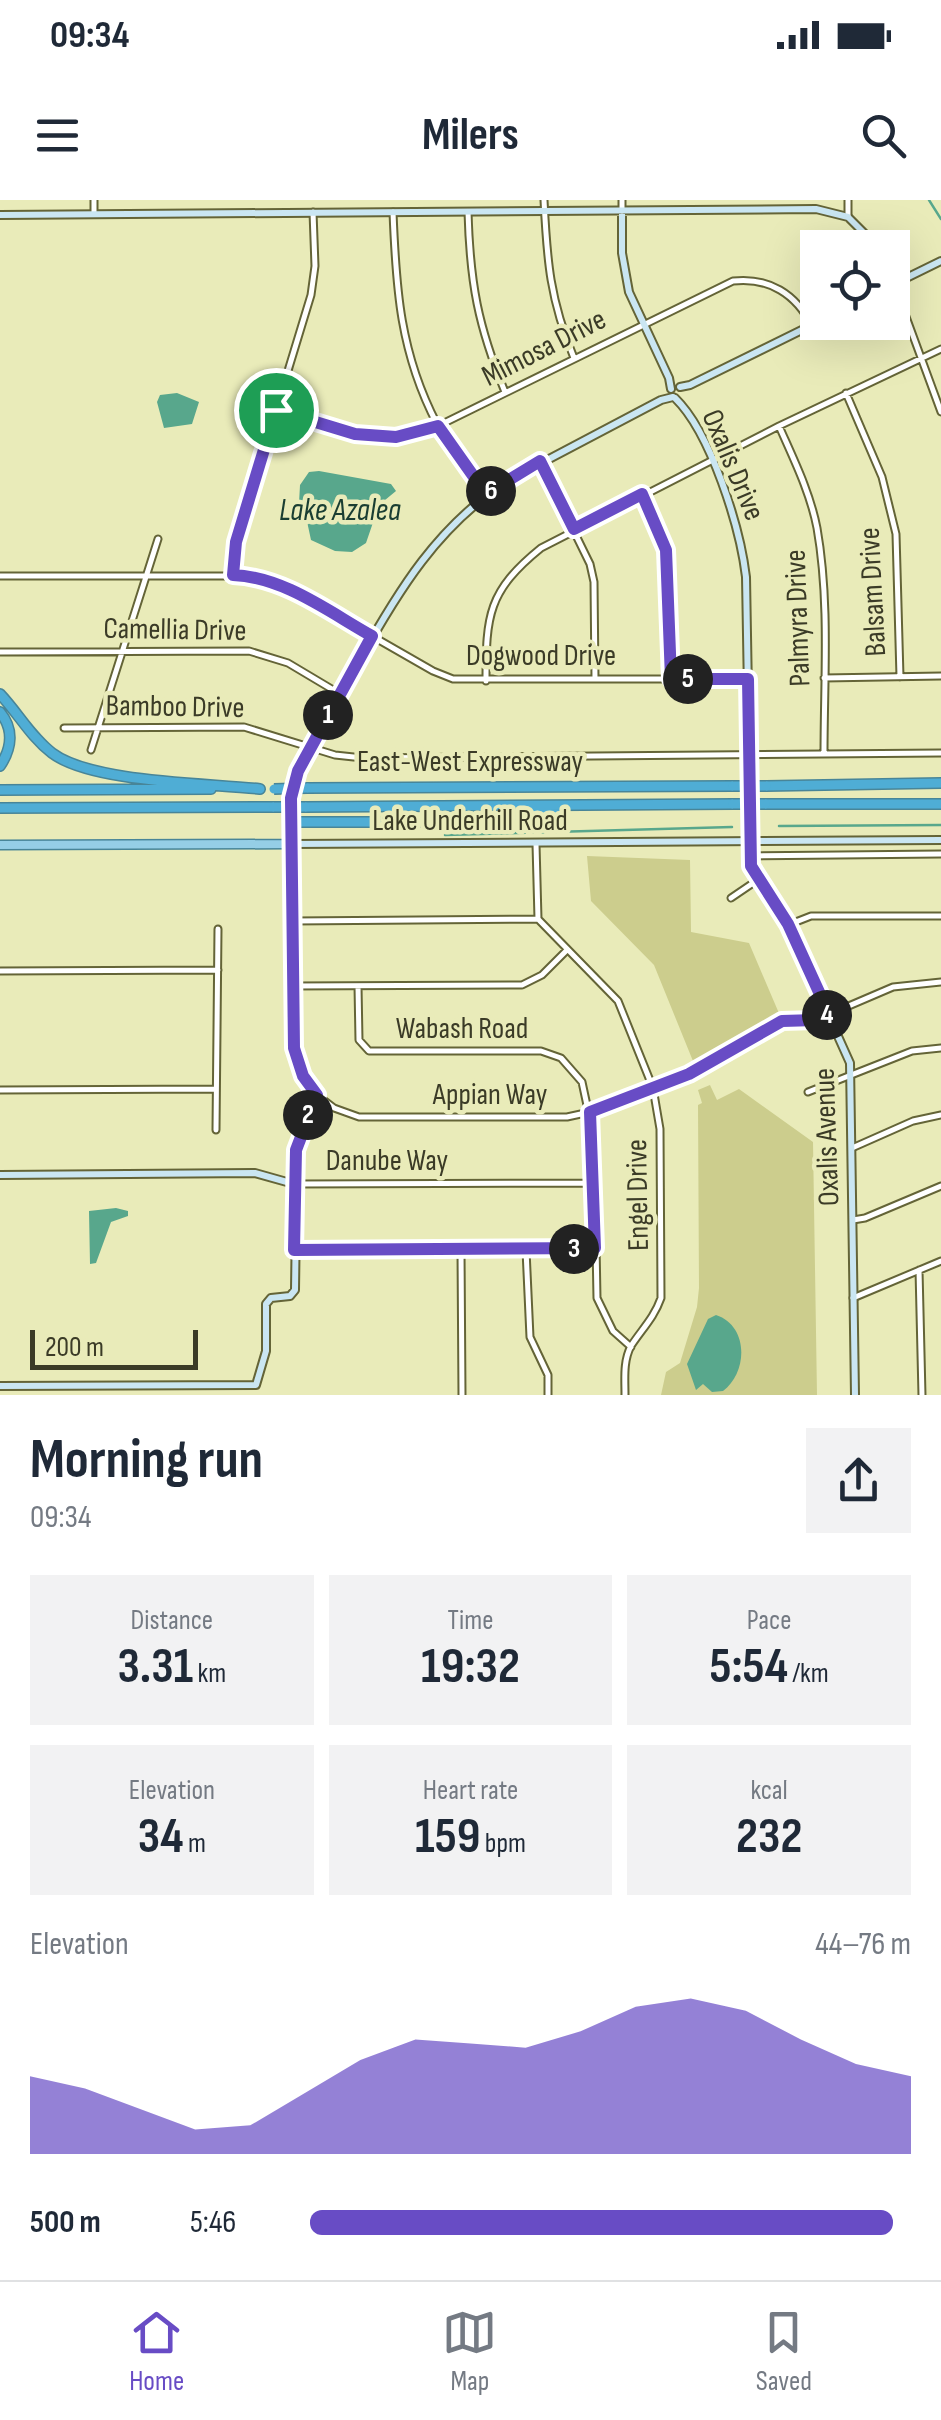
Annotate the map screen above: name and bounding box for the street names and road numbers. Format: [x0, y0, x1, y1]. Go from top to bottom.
street label: Mimosa Drive [476, 301, 612, 395]
street label: Oxalis Drive [694, 404, 772, 526]
street label: Balsam Drive [852, 527, 894, 657]
street label: Palmyra Drive [778, 549, 818, 687]
street label: Camellia Drive [103, 611, 247, 649]
street label: Dogwood Drive [466, 638, 616, 674]
street label: Bamboo Drive [105, 688, 245, 726]
street label: East-West Expressway [357, 744, 584, 780]
street label: Lake Underhill Road [372, 803, 568, 839]
street label: Wabash Road [396, 1011, 528, 1047]
street label: Oxalis Avenue [807, 1067, 847, 1207]
street label: Appian Way [432, 1077, 548, 1113]
street label: Engel Drive [619, 1139, 657, 1251]
street label: Danube Way [326, 1143, 449, 1179]

